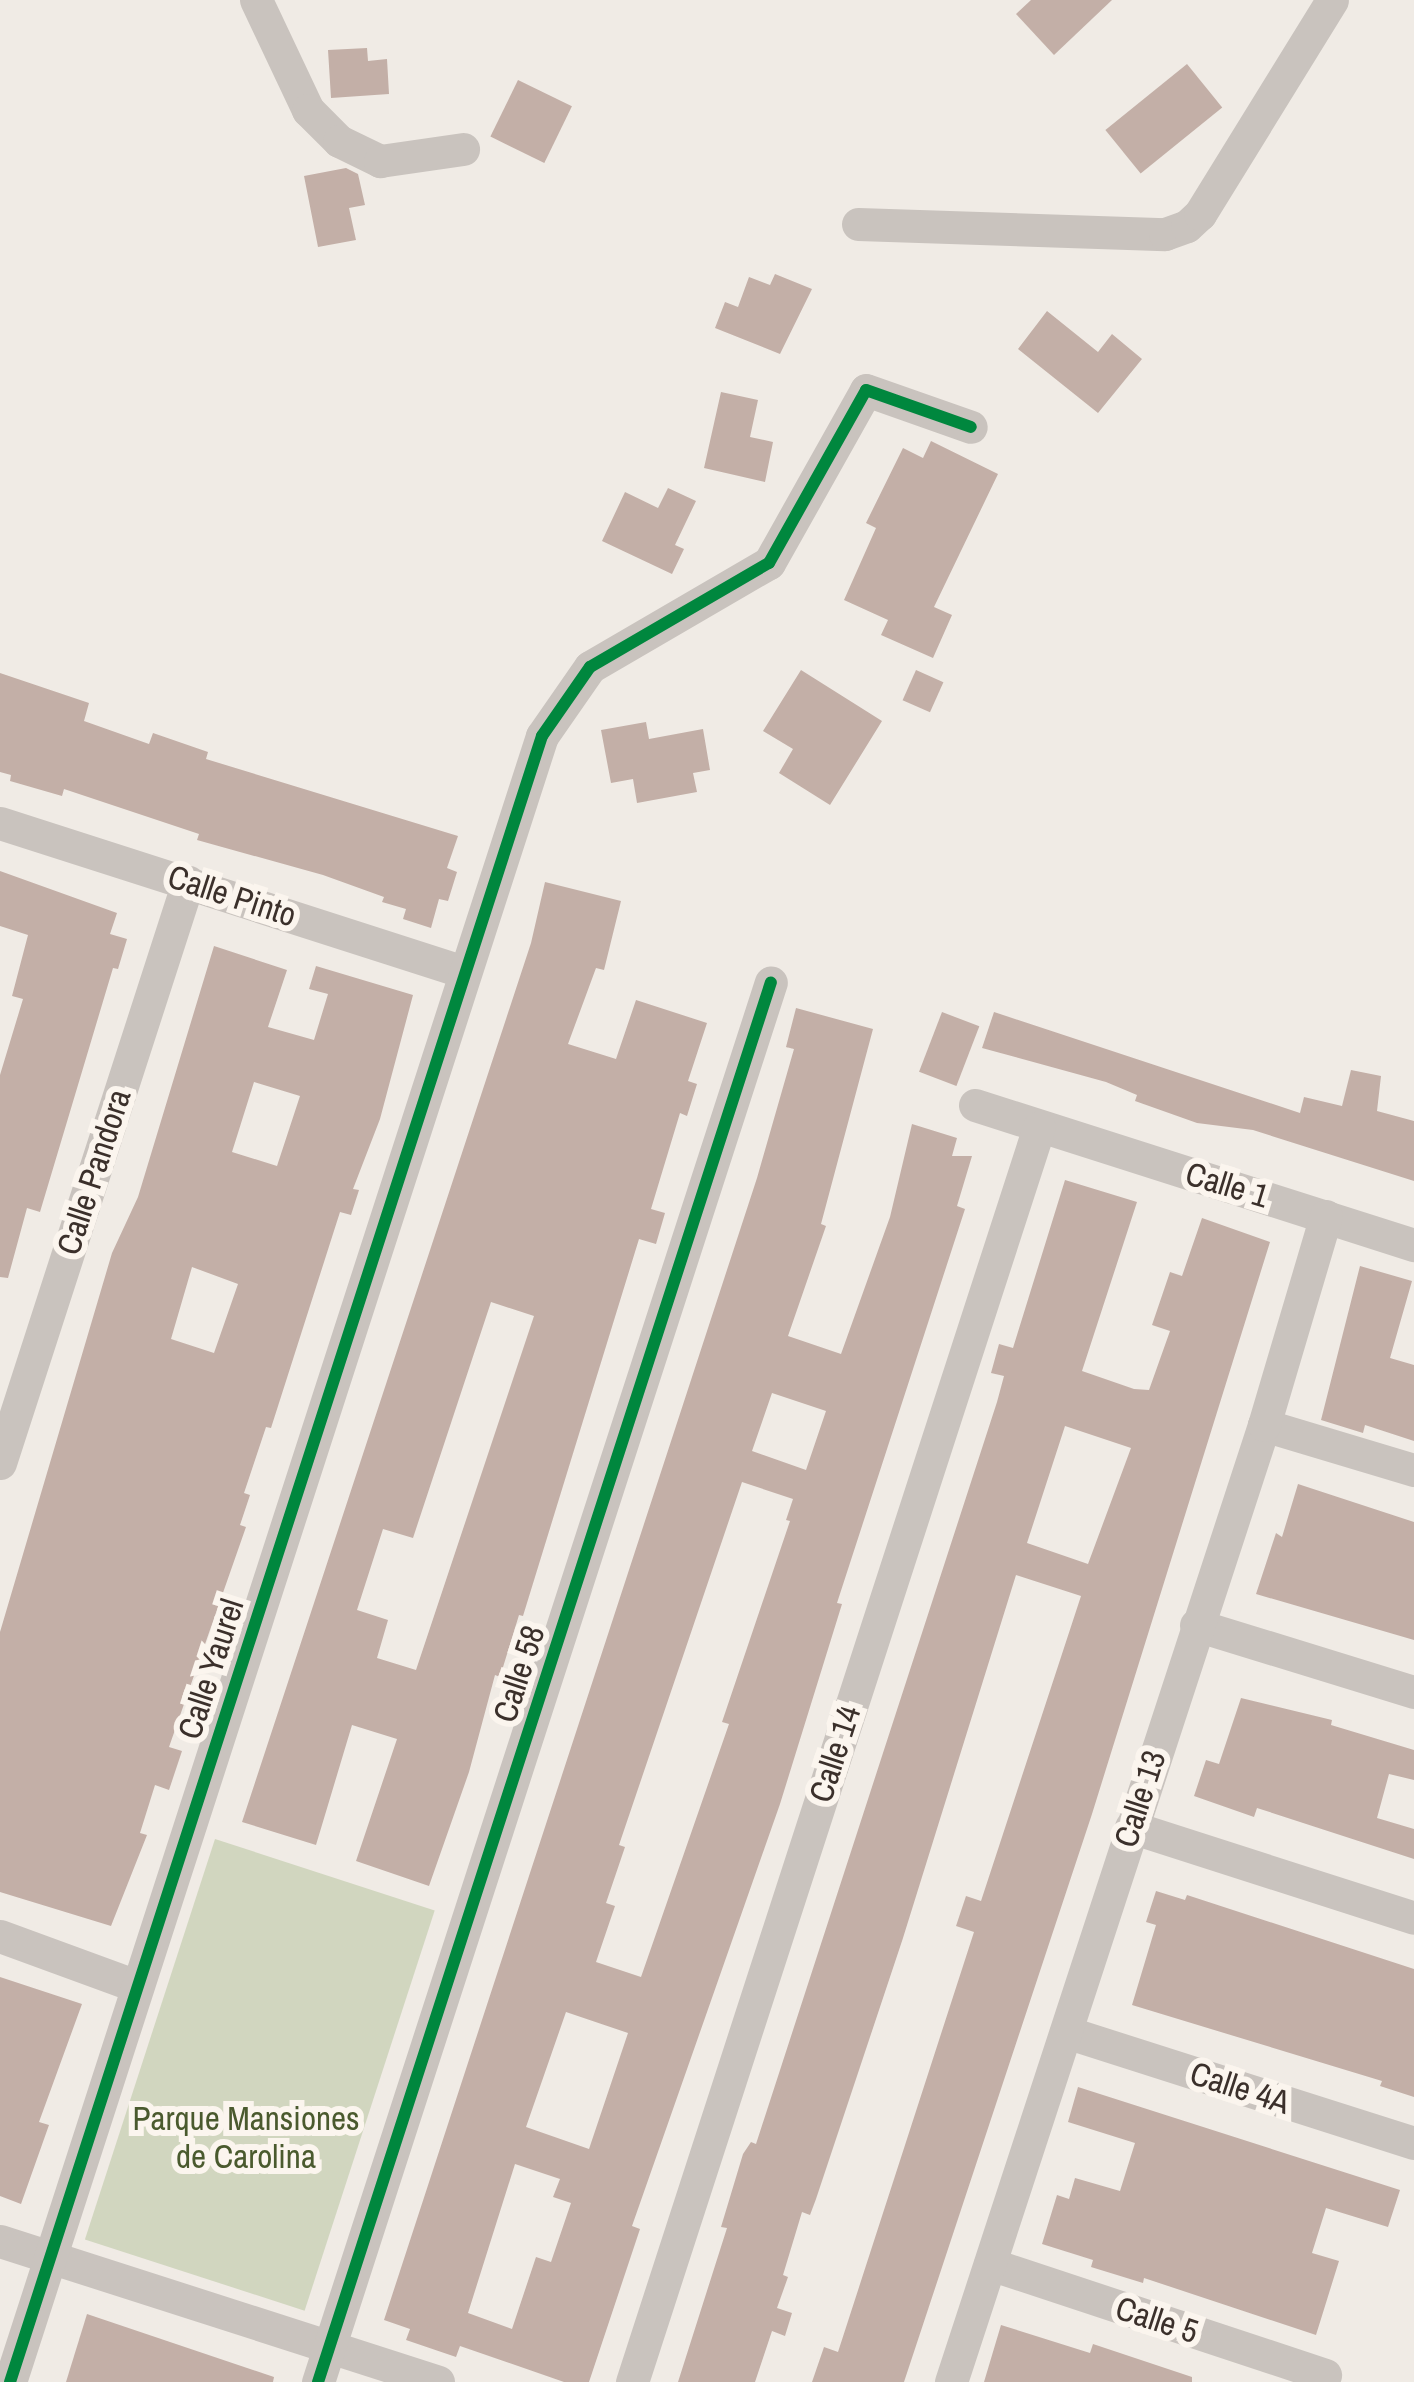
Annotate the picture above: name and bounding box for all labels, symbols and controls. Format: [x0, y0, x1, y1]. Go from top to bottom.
street label: Calle Pinto [163, 857, 301, 935]
street label: Calle Pandora [49, 1084, 139, 1260]
street label: Calle 1 [1181, 1154, 1273, 1216]
street label: Calle Yaurel [170, 1594, 252, 1744]
street label: Calle 58 [485, 1621, 553, 1727]
street label: Calle 14 [801, 1701, 869, 1807]
street label: Calle 13 [1106, 1746, 1174, 1852]
street label: Calle 4A [1185, 2053, 1295, 2123]
park label: Parque Mansiones de Carolina [132, 2099, 360, 2177]
street label: Calle 5 [1111, 2288, 1203, 2352]

